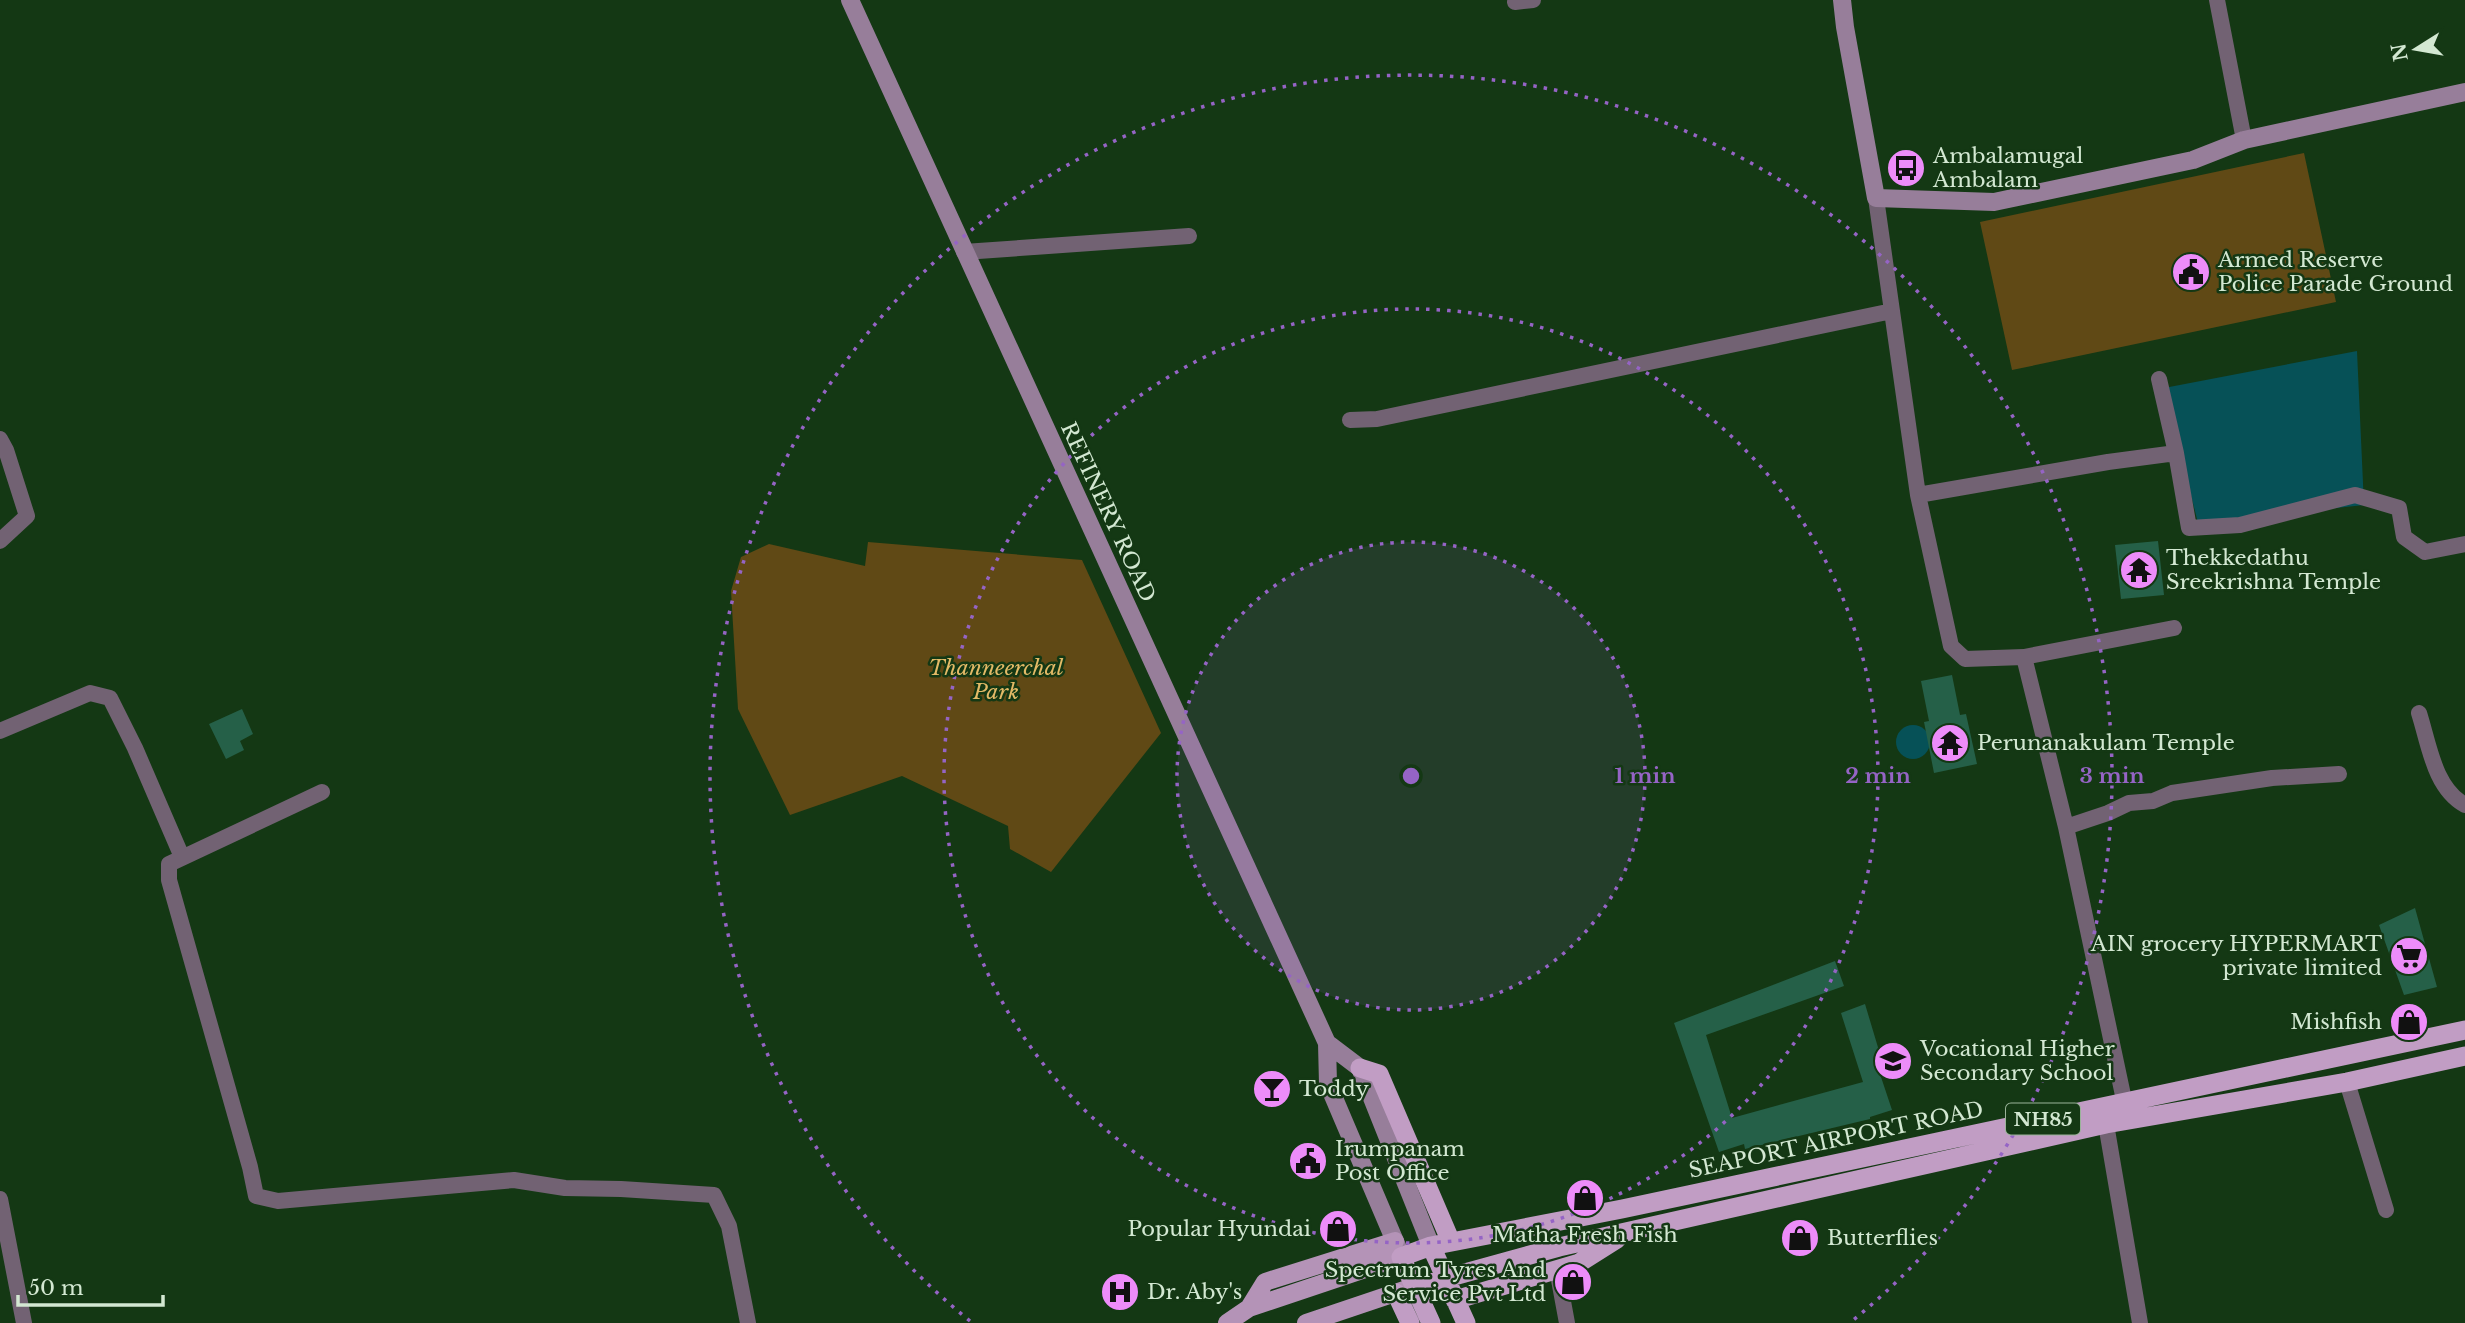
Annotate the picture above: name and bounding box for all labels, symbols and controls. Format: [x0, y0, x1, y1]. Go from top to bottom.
north arrow [2381, 14, 2451, 84]
text: N [2387, 41, 2413, 63]
place label: Ambalamugal Ambalam [1932, 143, 2083, 193]
bus stop icon: Ambalamugal Ambalam [1885, 147, 1927, 189]
place label: Armed Reserve Police Parade Ground [2217, 247, 2453, 297]
public building icon: Armed Reserve Police Parade Ground [2170, 251, 2212, 293]
street label: REFINERY ROAD [1055, 418, 1161, 606]
place label: Thekkedathu Sreekrishna Temple [2166, 545, 2381, 595]
temple icon: Thekkedathu Sreekrishna Temple [2118, 549, 2160, 591]
park label: Thanneerchal Park [929, 655, 1064, 705]
temple icon: Perunanakulam Temple [1929, 722, 1971, 764]
place label: Perunanakulam Temple [1977, 730, 2235, 756]
text: 1 min [1615, 763, 1675, 789]
text: 2 min [1845, 763, 1911, 789]
text: 3 min [2079, 763, 2145, 789]
centre of rings [1399, 764, 1423, 788]
place label: AIN grocery HYPERMART private limited [2090, 931, 2382, 981]
supermarket icon: AIN grocery HYPERMART private limited [2388, 935, 2430, 977]
shop icon: Mishfish [2388, 1001, 2430, 1043]
place label: Mishfish [2290, 1009, 2382, 1035]
place label: Vocational Higher Secondary School [1919, 1036, 2115, 1086]
school or university icon: Vocational Higher Secondary School [1872, 1040, 1914, 1082]
bar icon: Toddy [1251, 1068, 1293, 1110]
place label: Toddy [1299, 1076, 1369, 1102]
street label: SEAPORT AIRPORT ROAD [1686, 1096, 1986, 1184]
road number: NH85 [2006, 1104, 2080, 1134]
place label: Irumpanam Post Office [1335, 1136, 1465, 1186]
public building icon: Irumpanam Post Office [1287, 1140, 1329, 1182]
shop icon: Matha Fresh Fish [1564, 1177, 1606, 1219]
shop icon: Popular Hyundai [1317, 1208, 1359, 1250]
place label: Popular Hyundai [1127, 1216, 1311, 1242]
shop icon: Butterflies [1779, 1217, 1821, 1259]
place label: Matha Fresh Fish [1492, 1222, 1678, 1248]
place label: Butterflies [1827, 1225, 1938, 1251]
place label: Spectrum Tyres And Service Pvt Ltd [1325, 1257, 1546, 1307]
shop icon: Spectrum Tyres And Service Pvt Ltd [1552, 1261, 1594, 1303]
scale bar [18, 1264, 163, 1308]
hospital icon: Dr. Aby's [1099, 1271, 1141, 1313]
text: 50 m [28, 1275, 84, 1301]
place label: Dr. Aby's [1147, 1279, 1242, 1305]

